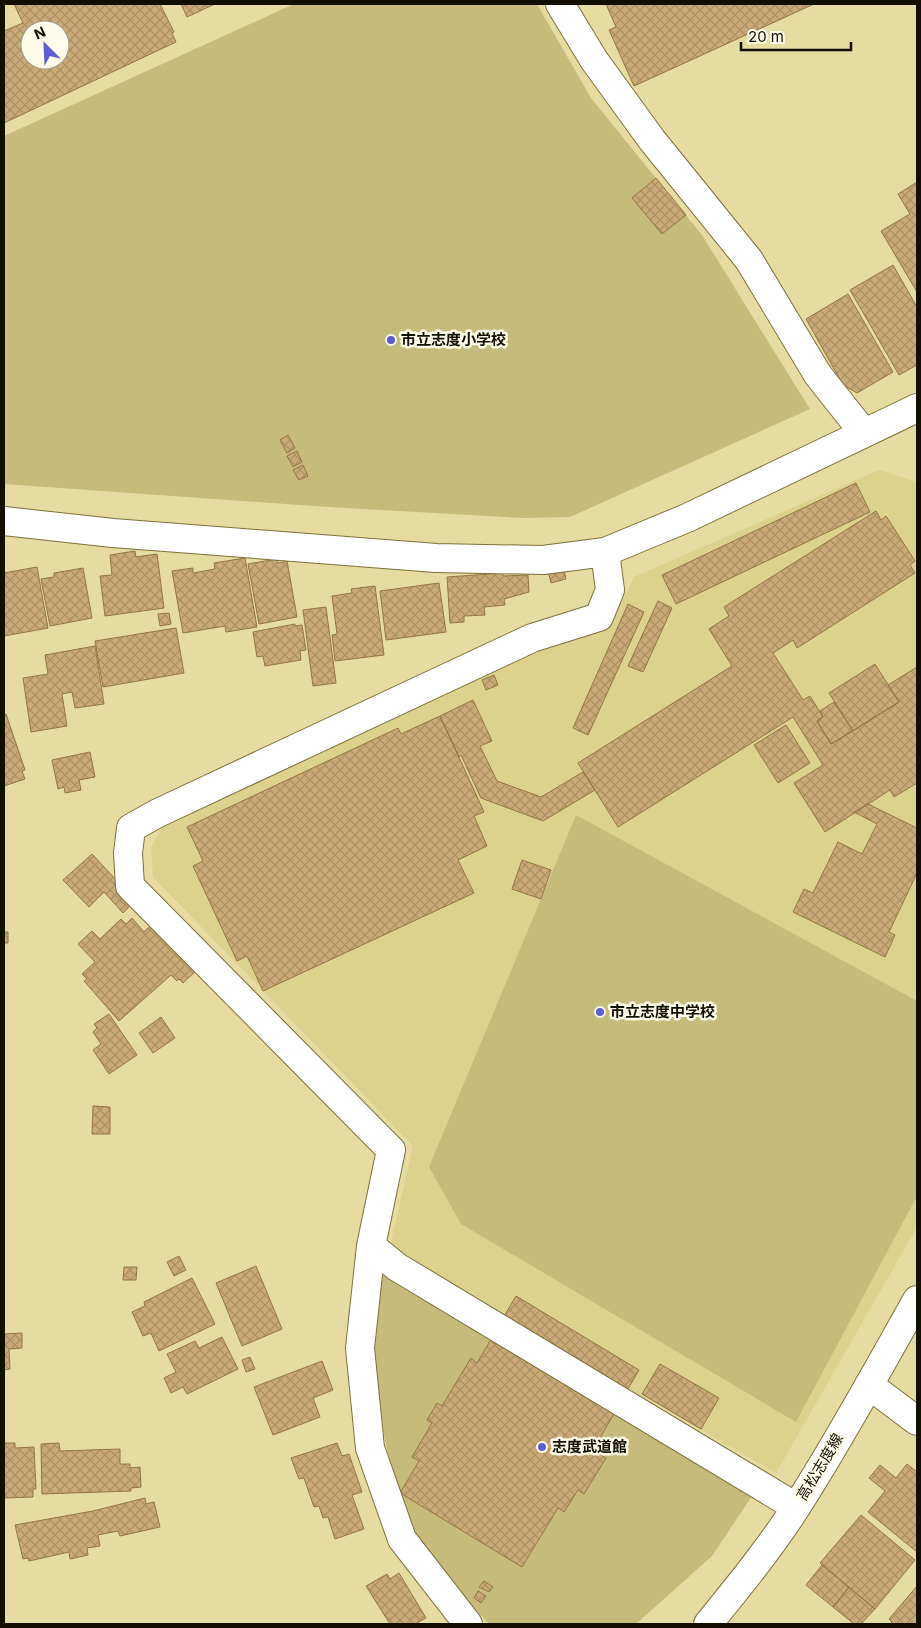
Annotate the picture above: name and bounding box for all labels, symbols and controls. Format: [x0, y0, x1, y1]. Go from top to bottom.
north arrow [20, 20, 70, 70]
scale bar [741, 20, 851, 52]
text: N [31, 23, 48, 43]
text: 20 m [748, 27, 784, 46]
place label: 市立志度小学校 [401, 330, 506, 349]
marker: 市立志度小学校 [385, 334, 397, 346]
place label: 市立志度中学校 [610, 1002, 715, 1021]
marker: 市立志度中学校 [594, 1006, 606, 1018]
street label: 高松志度線 [792, 1430, 847, 1504]
place label: 志度武道館 [552, 1437, 627, 1456]
marker: 志度武道館 [536, 1441, 548, 1453]

